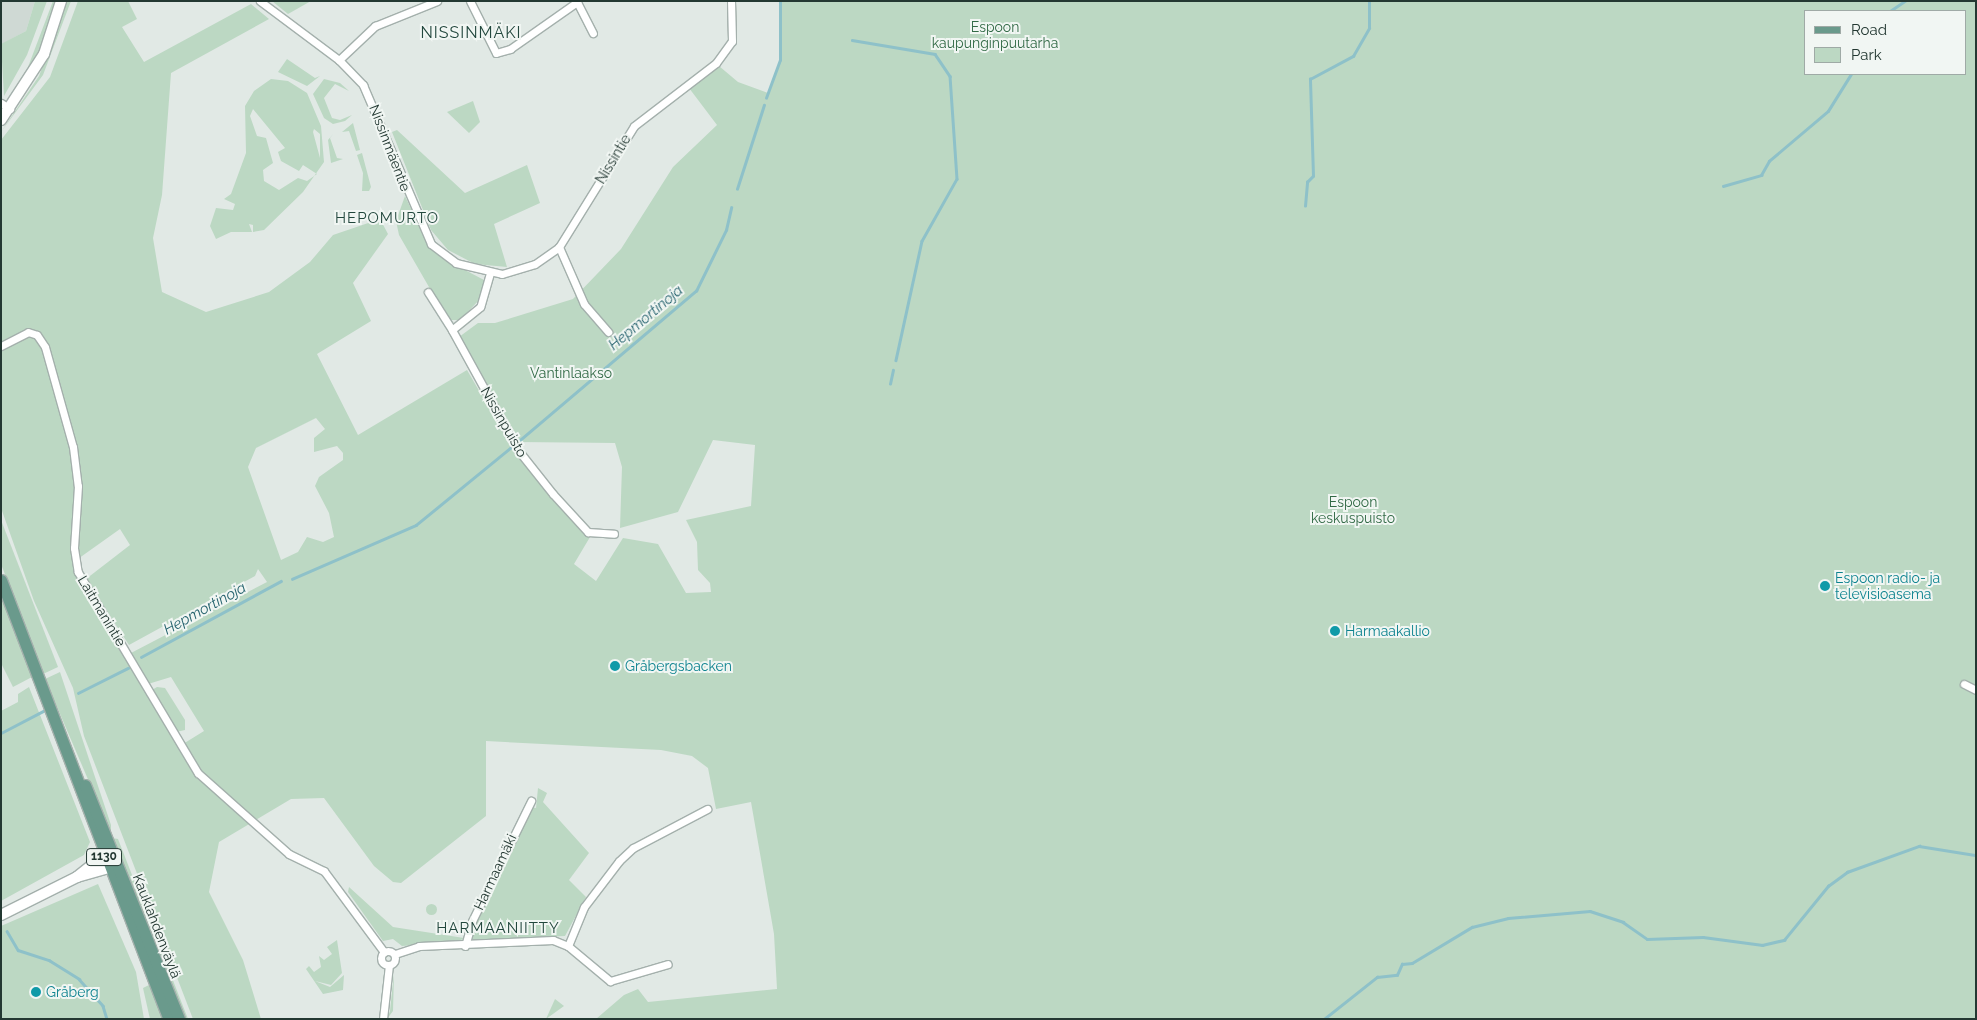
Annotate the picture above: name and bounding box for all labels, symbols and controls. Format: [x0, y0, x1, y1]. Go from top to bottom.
legend [1804, 10, 1967, 75]
park label: Espoon kaupunginpuutarha [932, 19, 1058, 52]
text: Road [1851, 21, 1887, 39]
district label: NISSINMÄKI [419, 23, 523, 43]
text: Park [1851, 46, 1882, 64]
street label: Nissinmäentie [366, 102, 414, 194]
street label: Nissintie [592, 131, 634, 187]
district label: HEPOMURTO [334, 210, 440, 228]
water label: Hepmortinoja [605, 282, 687, 354]
park label: Vantinlaakso [530, 365, 612, 381]
street label: Nissinpuisto [477, 384, 531, 460]
park label: Espoon keskuspuisto [1311, 494, 1395, 526]
place label: Espoon radio- ja televisioasema [1835, 570, 1940, 602]
street label: Laitmanintie [74, 573, 130, 649]
water label: Hepmortinoja [161, 579, 249, 639]
marker: Espoon radio- ja televisioasema [1819, 580, 1831, 592]
place label: Harmaakallio [1345, 623, 1430, 639]
marker: Harmaakallio [1329, 625, 1341, 637]
place label: Gråbergsbacken [625, 658, 732, 674]
marker: Gråbergsbacken [609, 660, 621, 672]
street label: Harmaamäki [470, 831, 520, 913]
road number: 1130 [85, 848, 123, 866]
street label: Kauklahdenväylä [129, 871, 185, 981]
district label: HARMAANIITTY [435, 920, 561, 938]
place label: Gråberg [46, 984, 99, 1000]
marker: Gråberg [30, 986, 42, 998]

